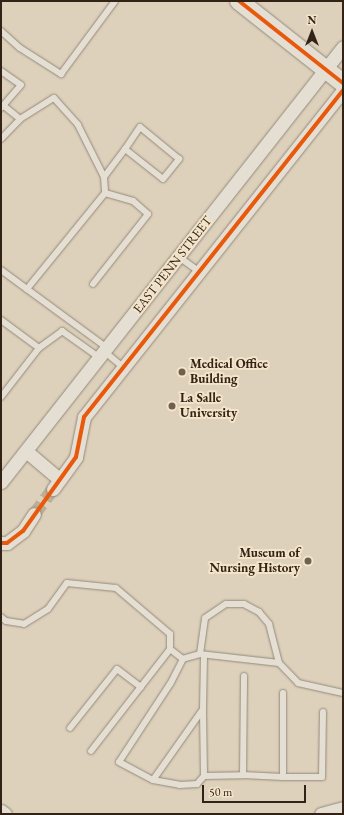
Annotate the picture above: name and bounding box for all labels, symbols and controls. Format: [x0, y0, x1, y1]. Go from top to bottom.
north arrow [292, 12, 332, 52]
text: N [308, 13, 316, 27]
street label: EAST PENN STREET [130, 213, 216, 317]
place label: Medical Office Building [190, 357, 268, 388]
marker: Medical Office Building [177, 367, 187, 377]
place label: La Salle University [180, 391, 237, 422]
marker: La Salle University [167, 401, 177, 411]
place label: Museum of Nursing History [210, 546, 300, 577]
marker: Museum of Nursing History [303, 556, 313, 566]
scale bar [204, 777, 308, 803]
text: 50 m [209, 784, 232, 800]

